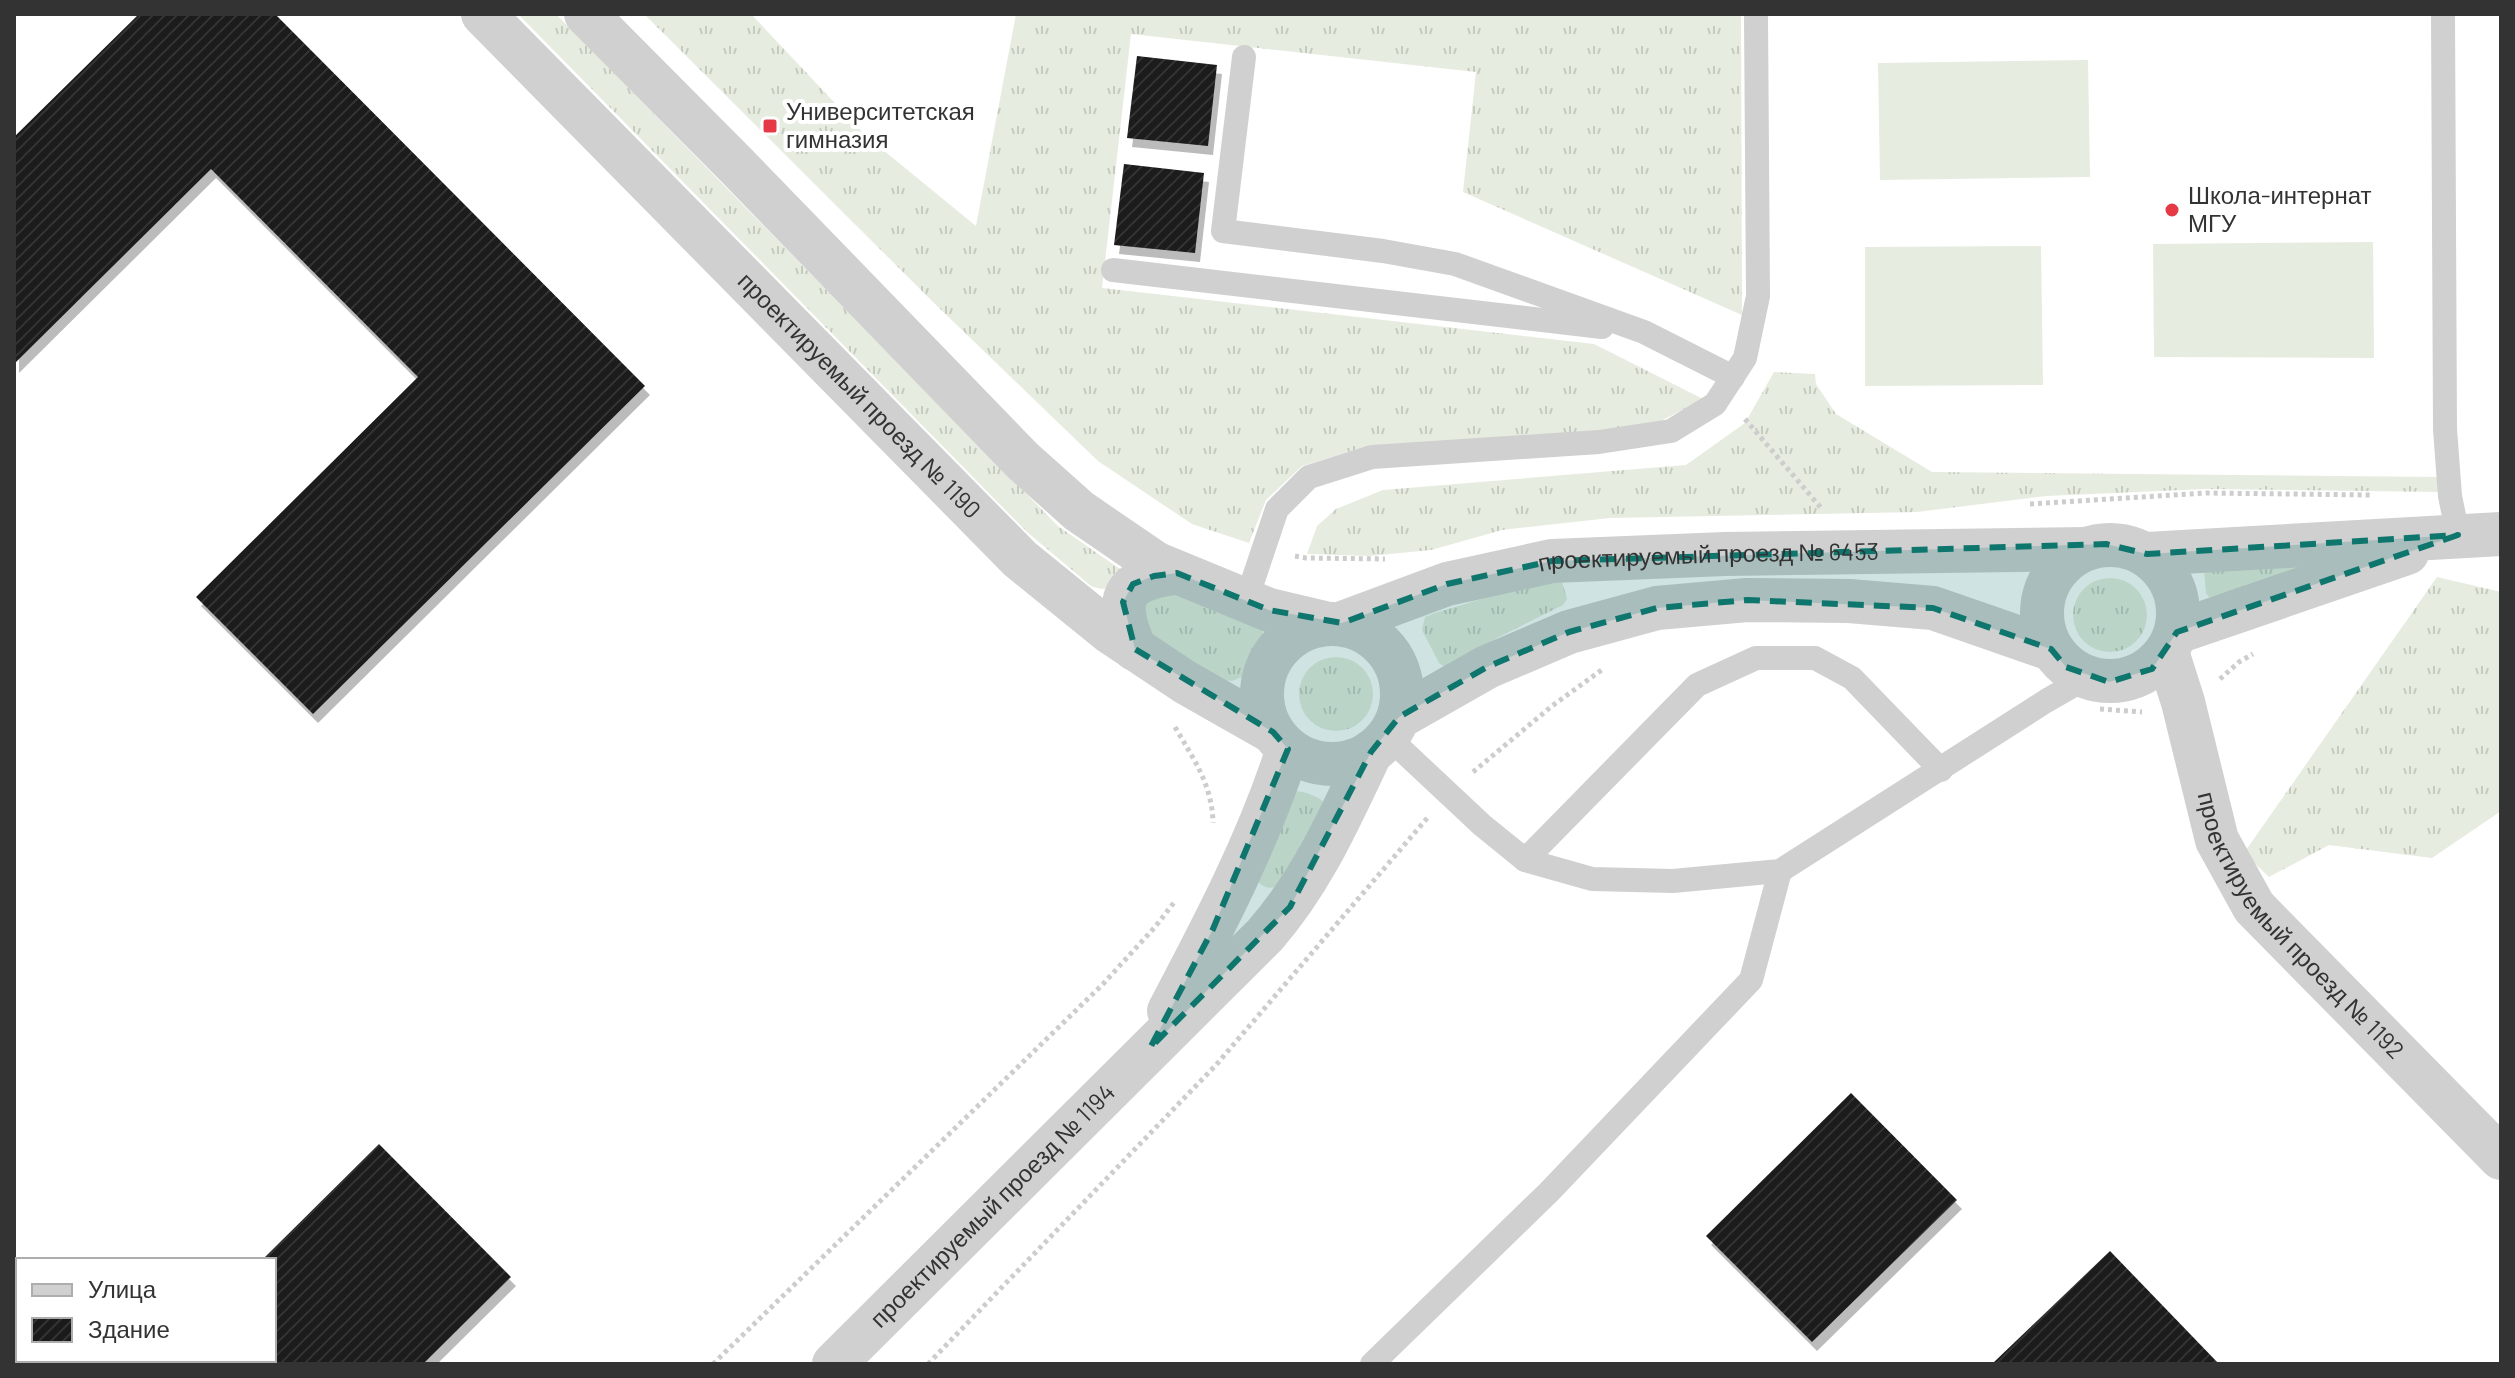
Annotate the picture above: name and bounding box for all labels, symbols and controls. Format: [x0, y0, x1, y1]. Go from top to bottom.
place label: Университетская гимназия [786, 96, 975, 153]
marker: Университетская гимназия [761, 117, 779, 135]
place label: Школа-интернат МГУ [2188, 180, 2372, 237]
marker: Школа-интернат МГУ [2163, 201, 2181, 219]
street label: проектируемый проезд № 1190 [733, 266, 988, 524]
street label: проектируемый проезд № 6453 [1535, 536, 1879, 577]
street label: проектируемый проезд № 1192 [2193, 788, 2411, 1064]
street label: проектируемый проезд № 1194 [863, 1077, 1120, 1333]
legend [16, 1258, 276, 1362]
text: Улица [88, 1274, 157, 1303]
text: Здание [88, 1314, 170, 1343]

